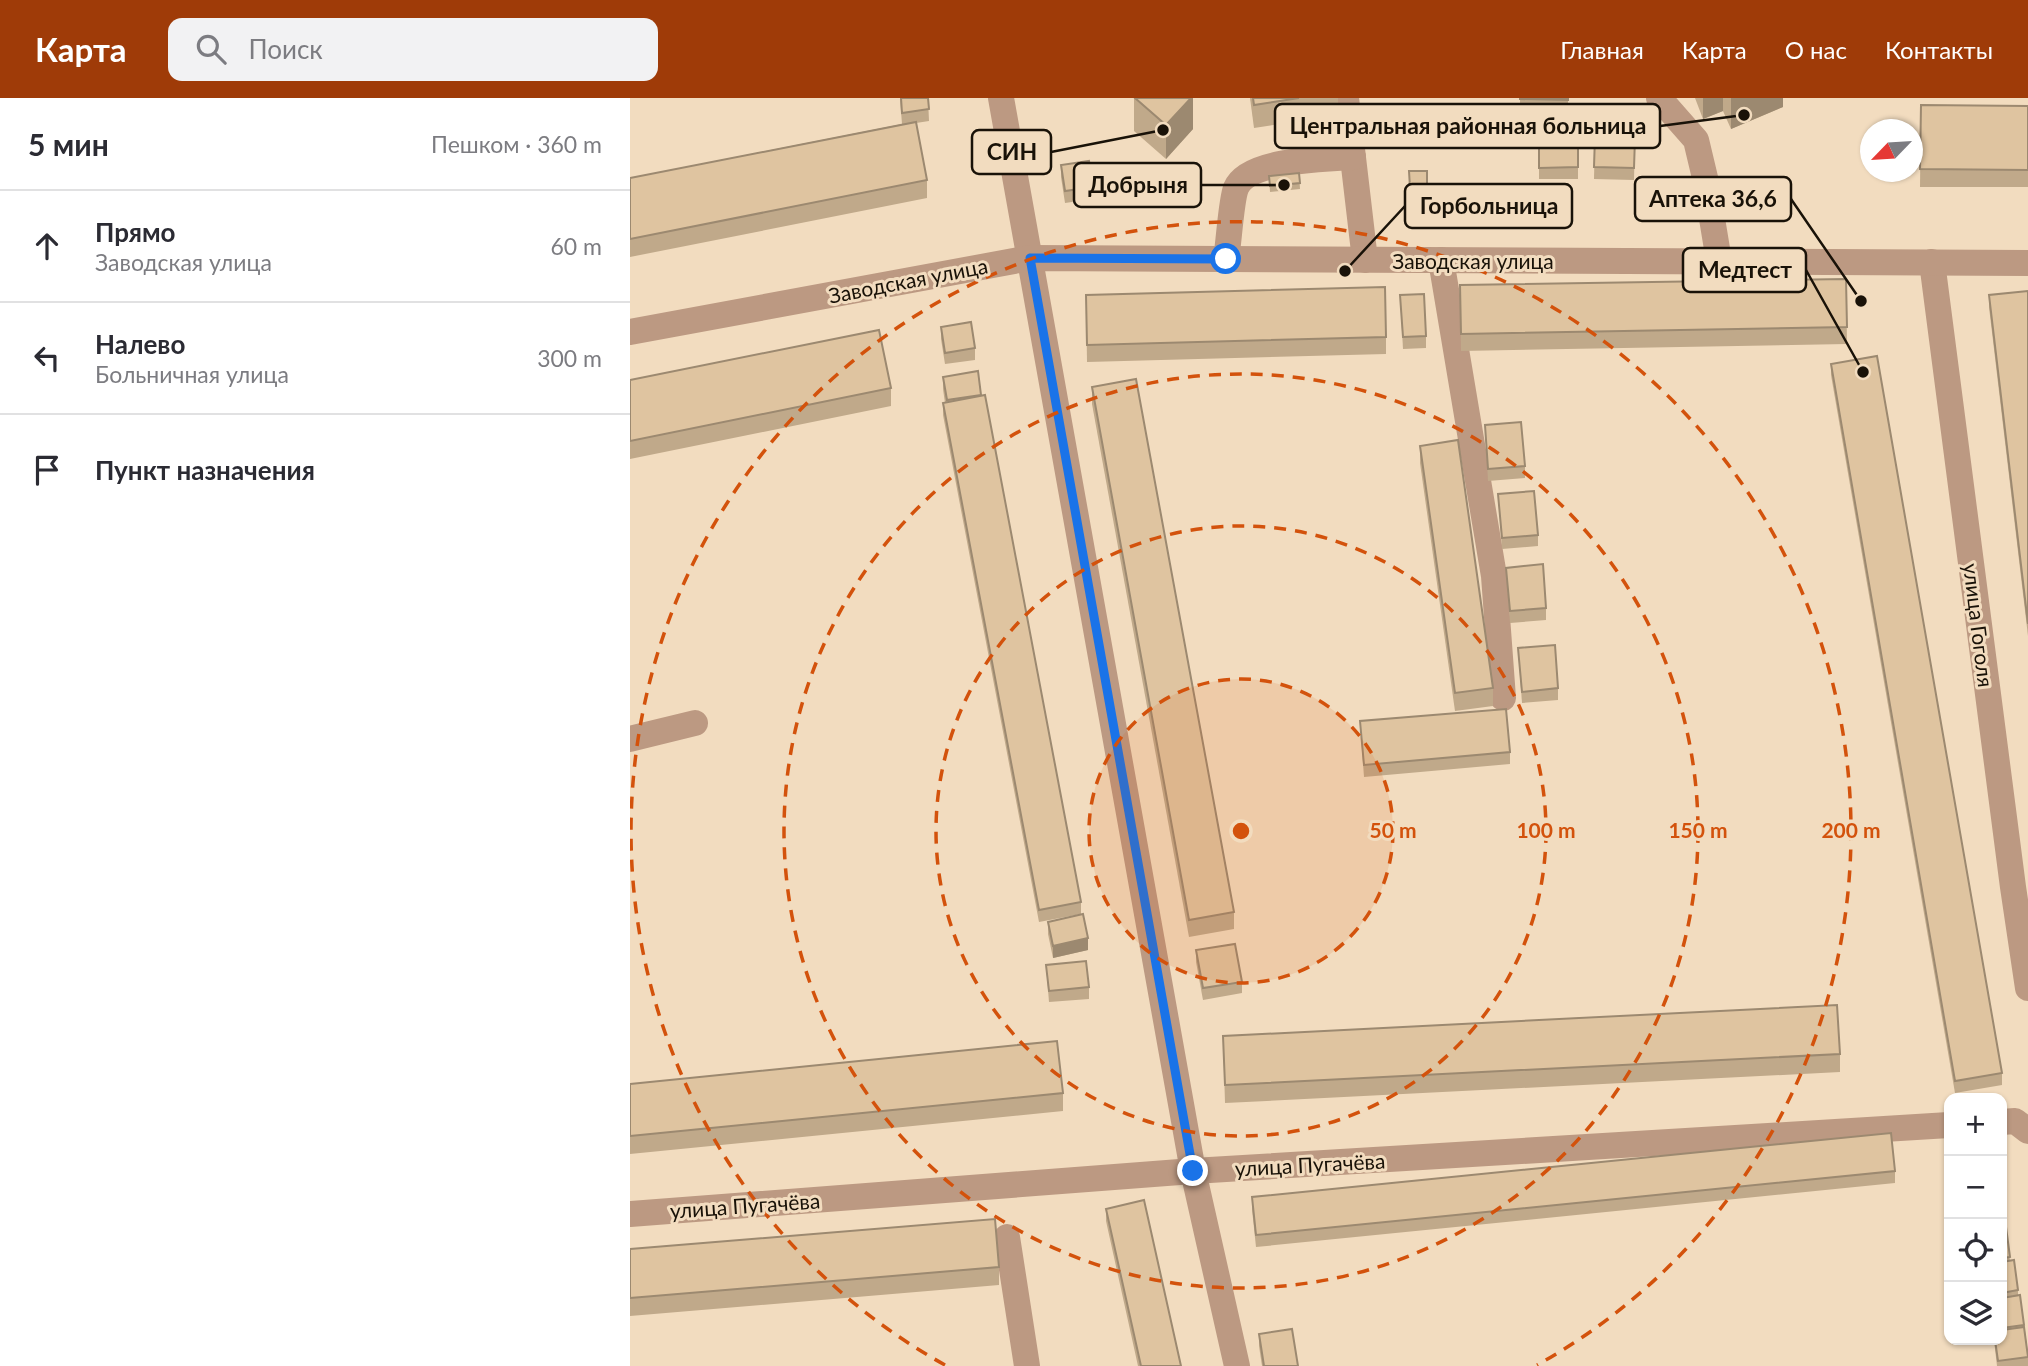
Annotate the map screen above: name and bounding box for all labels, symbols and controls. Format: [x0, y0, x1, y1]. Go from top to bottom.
search box [168, 18, 658, 81]
text: Карта [35, 29, 126, 69]
icon: search [192, 30, 230, 68]
text: Поиск [248, 33, 323, 65]
text: Главная [1560, 35, 1644, 64]
text: Карта [1682, 35, 1747, 64]
text: О нас [1785, 35, 1847, 64]
text: Контакты [1885, 35, 1993, 64]
callout: Центральная районная больница [1275, 104, 1660, 148]
text: Центральная районная больница [1290, 111, 1646, 139]
north arrow [1860, 119, 1923, 182]
text: 5 мин [28, 126, 109, 162]
text: Пешком · 360 m [431, 130, 602, 158]
callout: СИН [972, 130, 1051, 174]
text: СИН [987, 137, 1037, 165]
callout: Добрыня [1074, 163, 1201, 207]
text: Добрыня [1088, 170, 1188, 198]
callout: Аптека 36,6 [1635, 177, 1791, 221]
callout: Горбольница [1405, 184, 1572, 228]
text: Аптека 36,6 [1648, 184, 1777, 212]
text: Горбольница [1420, 191, 1558, 219]
text: Прямо [95, 216, 176, 248]
icon: ahead [28, 227, 66, 265]
text: 60 m [551, 232, 602, 260]
route start [1210, 243, 1241, 274]
text: Заводская улица [95, 248, 272, 276]
street label: Заводская улица [1392, 248, 1554, 273]
callout: Медтест [1683, 248, 1806, 292]
street label: Заводская улица [826, 252, 990, 308]
text: Медтест [1698, 255, 1792, 283]
text: Налево [95, 328, 185, 360]
icon: left [28, 339, 66, 377]
text: 300 m [537, 344, 602, 372]
text: Больничная улица [95, 360, 289, 388]
icon: arrive [28, 451, 66, 489]
text: Пункт назначения [95, 454, 315, 486]
street label: улица Гоголя [1959, 562, 1999, 688]
text: 50 m [1369, 817, 1417, 842]
text: 100 m [1516, 817, 1576, 842]
text: 150 m [1668, 817, 1728, 842]
text: 200 m [1821, 817, 1881, 842]
centre of rings [1229, 819, 1253, 843]
map controls [1944, 1093, 2007, 1345]
button: + [1944, 1093, 2007, 1156]
street label: улица Пугачёва [1234, 1148, 1386, 1180]
route end [1177, 1155, 1208, 1186]
button: − [1944, 1156, 2007, 1219]
street label: улица Пугачёва [669, 1187, 821, 1223]
button: locate [1944, 1219, 2007, 1282]
button: layers [1944, 1282, 2007, 1345]

